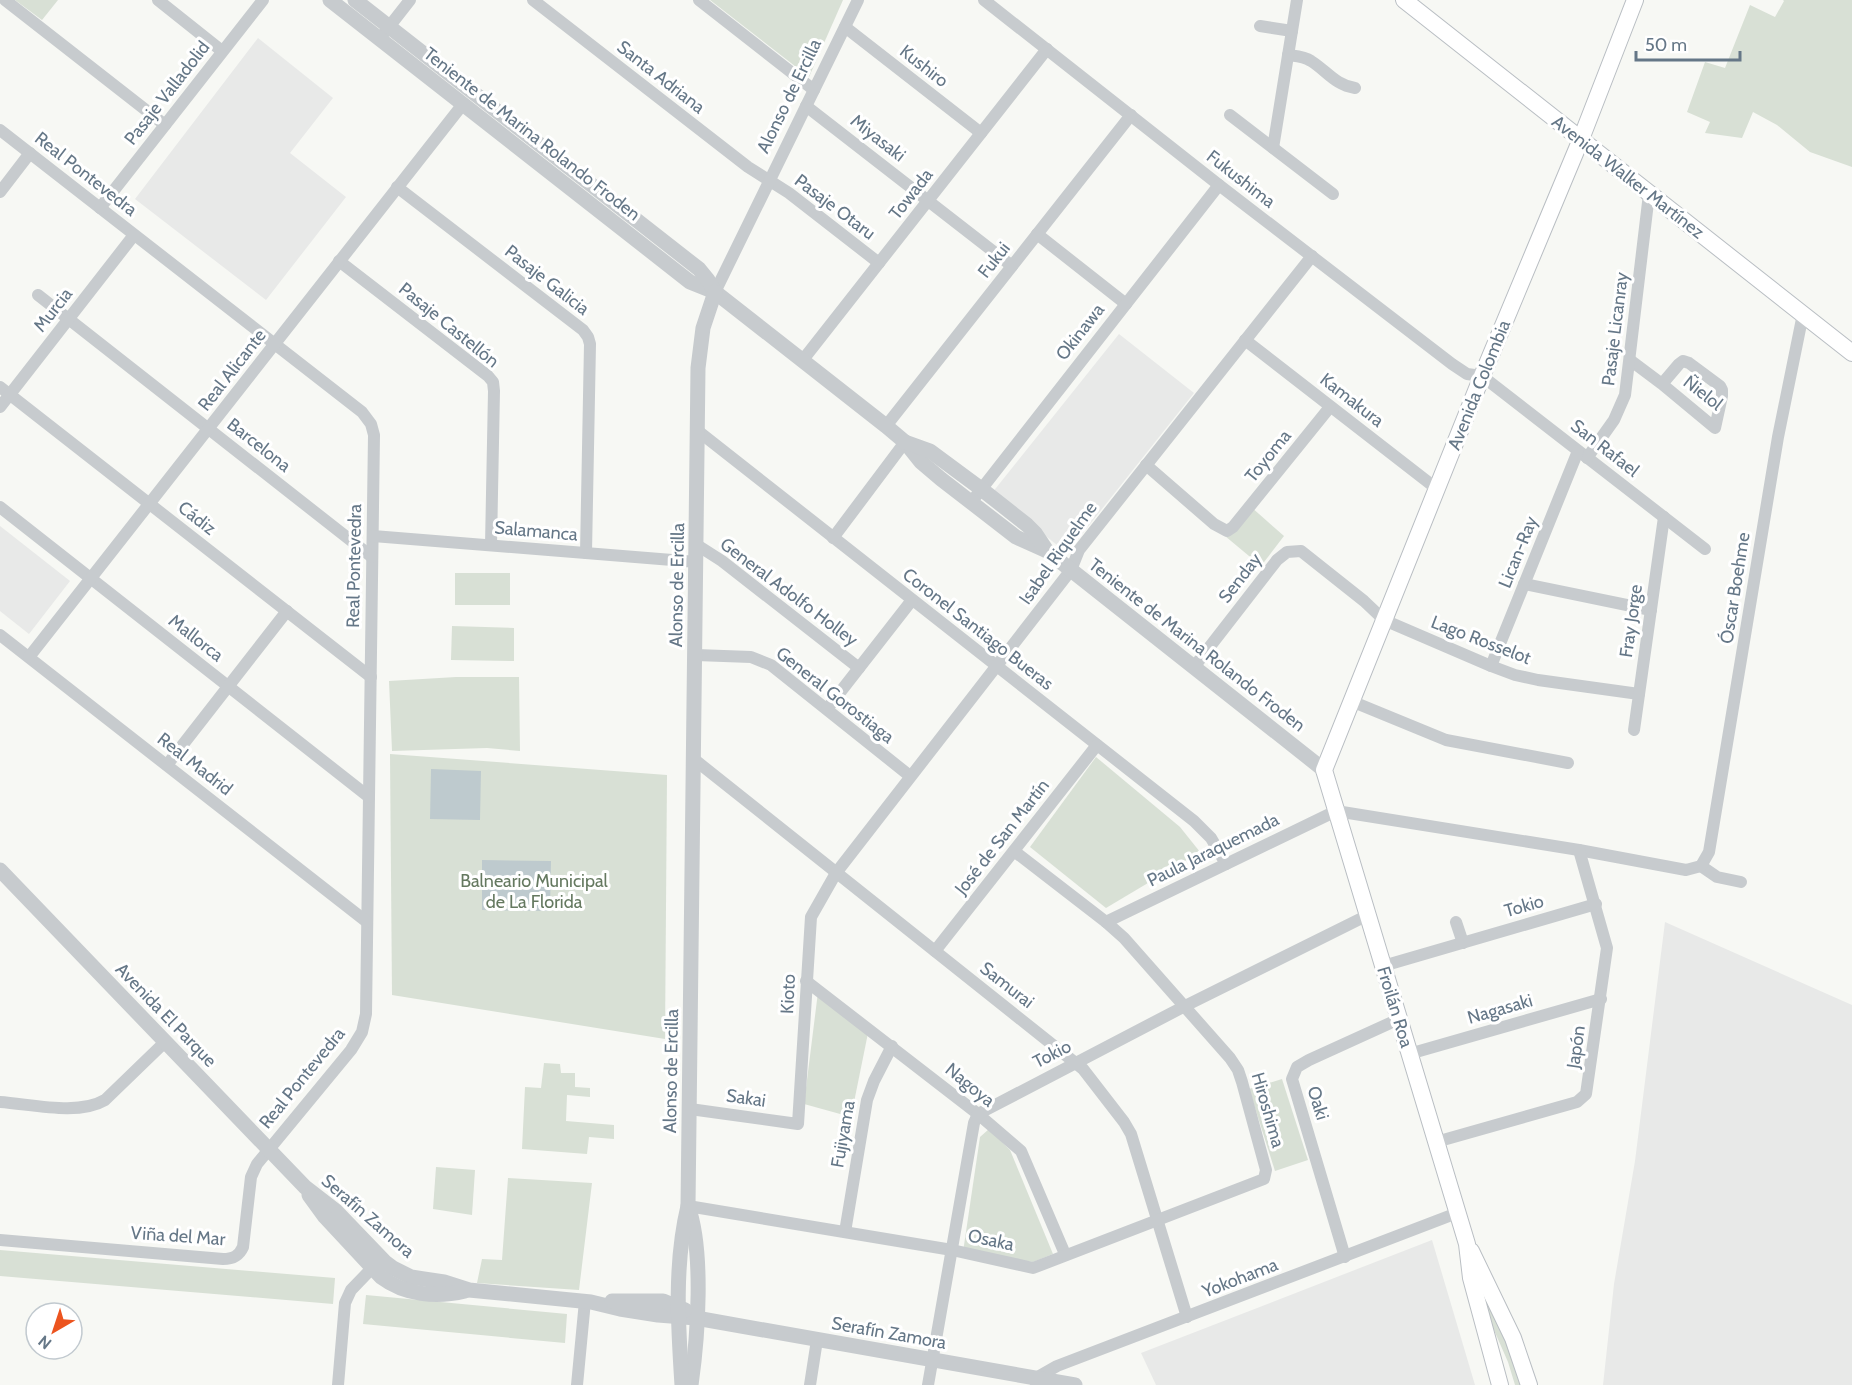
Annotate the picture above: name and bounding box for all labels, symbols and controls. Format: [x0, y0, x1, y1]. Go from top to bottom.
scale bar [1636, 24, 1740, 62]
text: 50 m [1645, 34, 1687, 56]
street label: Alonso de Ercilla [752, 35, 826, 157]
street label: Santa Adriana [613, 36, 710, 118]
street label: Pasaje Valladolid [120, 37, 214, 149]
street label: Kushiro [895, 40, 953, 92]
street label: Teniente de Marina Rolando Froden [419, 43, 645, 225]
street label: Miyasaki [846, 110, 910, 166]
street label: Avenida Walker Martínez [1547, 111, 1709, 244]
street label: Real Pontevedra [30, 127, 142, 221]
street label: Fukushima [1202, 145, 1280, 213]
street label: Towada [884, 164, 938, 224]
street label: Pasaje Otaru [790, 169, 880, 245]
street label: Fukui [973, 238, 1015, 282]
street label: Pasaje Galicia [500, 240, 594, 320]
street label: Pasaje Licanray [1597, 271, 1633, 387]
street label: Pasaje Castellón [394, 278, 504, 372]
street label: Murcia [29, 283, 77, 336]
street label: Okinawa [1051, 299, 1109, 365]
street label: Avenida Colombia [1443, 317, 1515, 453]
street label: Real Alicante [193, 325, 271, 415]
street label: Kamakura [1316, 368, 1389, 432]
street label: Ñielol [1679, 371, 1728, 416]
street label: Barcelona [223, 413, 296, 477]
street label: San Rafael [1566, 415, 1644, 482]
street label: Toyoma [1240, 425, 1296, 487]
street label: Cádiz [174, 496, 221, 540]
street label: Isabel Riquelme [1014, 497, 1102, 609]
street label: Real Pontevedra [342, 504, 366, 628]
street label: Lican-Ray [1494, 513, 1542, 591]
street label: Salamanca [494, 516, 579, 546]
street label: Alonso de Ercilla [665, 522, 689, 647]
street label: Óscar Boehme [1715, 531, 1755, 645]
street label: General Adolfo Holley [716, 533, 862, 651]
street label: Senday [1214, 549, 1266, 607]
street label: Teniente de Marina Rolando Froden [1084, 554, 1310, 736]
street label: Coronel Santiago Bueras [898, 563, 1058, 695]
street label: Fray Jorge [1615, 583, 1647, 659]
street label: Mallorca [164, 610, 228, 667]
street label: Lago Rosselot [1428, 611, 1534, 669]
street label: General Gorostiaga [772, 642, 899, 748]
street label: Real Madrid [153, 728, 237, 800]
street label: José de San Martín [950, 775, 1054, 900]
street label: Paula Jaraquemada [1143, 808, 1283, 891]
park label: Balneario Municipal de La Florida [460, 870, 609, 913]
street label: Tokio [1502, 890, 1546, 922]
street label: Samurai [976, 957, 1038, 1013]
street label: Avenida El Parque [111, 958, 221, 1072]
street label: Froilán Roa [1372, 964, 1418, 1051]
street label: Kioto [776, 973, 800, 1015]
street label: Nagasaki [1465, 989, 1535, 1029]
street label: Alonso de Ercilla [659, 1008, 683, 1133]
street label: Real Pontevedra [254, 1023, 350, 1133]
street label: Japón [1562, 1024, 1590, 1071]
street label: Tokio [1029, 1035, 1075, 1073]
street label: Nagoya [941, 1058, 1000, 1112]
street label: Hiroshima [1247, 1070, 1289, 1150]
street label: Oaki [1302, 1083, 1334, 1123]
street label: Sakai [725, 1084, 767, 1112]
street label: Fujiyama [826, 1098, 860, 1169]
street label: Serafín Zamora [317, 1170, 419, 1263]
street label: Viña del Mar [130, 1222, 226, 1250]
street label: Osaka [966, 1224, 1016, 1256]
street label: Yokohama [1198, 1253, 1281, 1303]
north arrow [24, 1301, 84, 1361]
street label: Serafín Zamora [830, 1312, 948, 1354]
text: N [35, 1331, 55, 1353]

